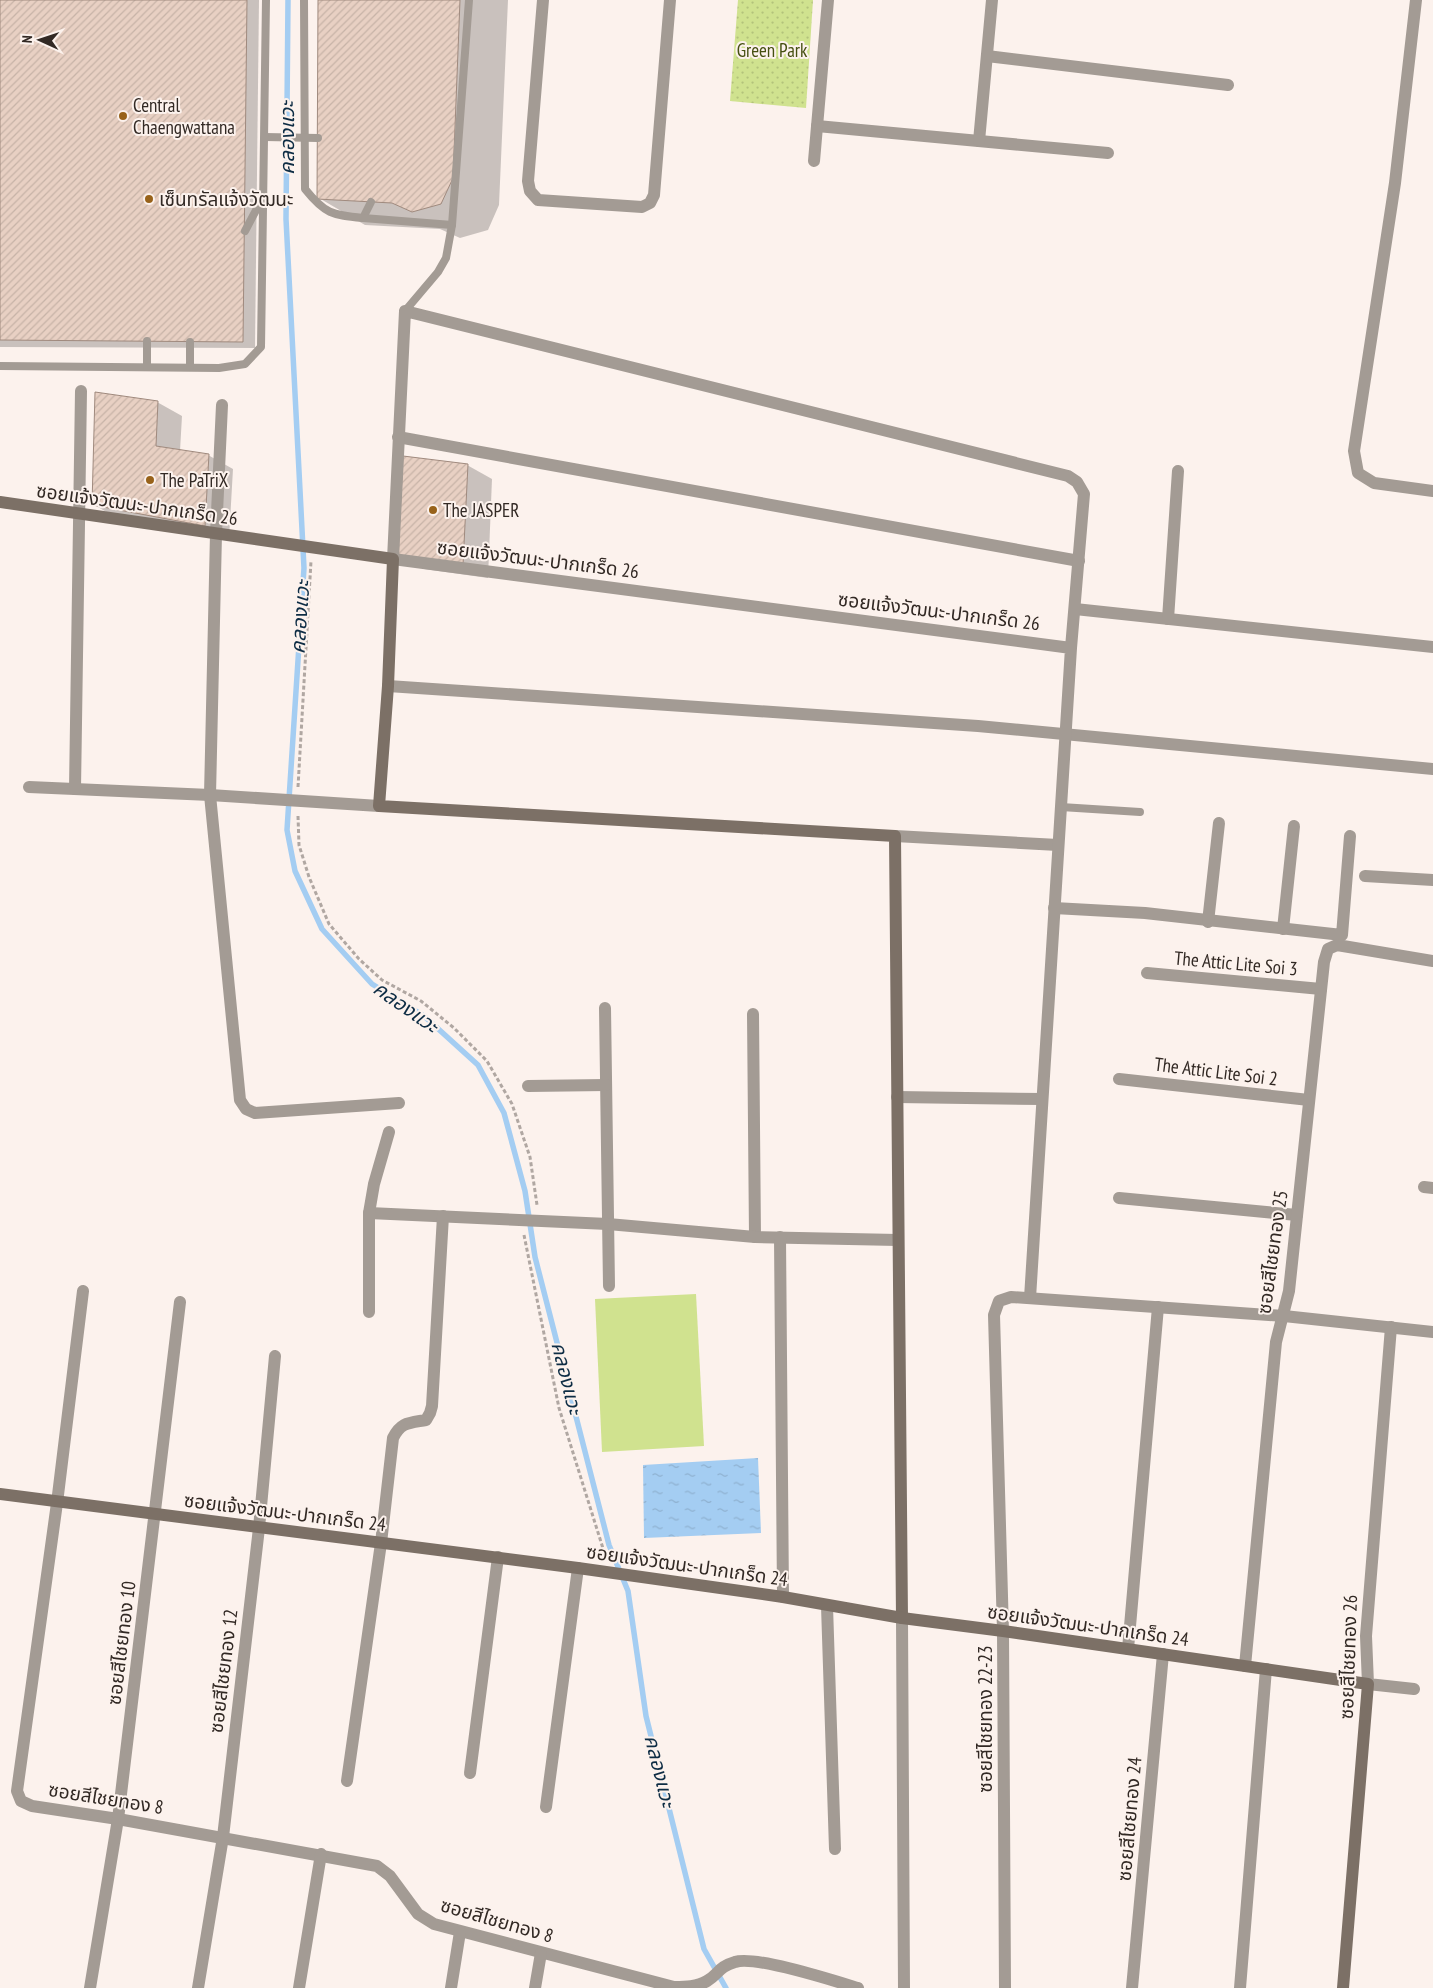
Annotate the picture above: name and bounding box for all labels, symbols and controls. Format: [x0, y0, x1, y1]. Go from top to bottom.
north arrow [15, 15, 65, 65]
text: N [18, 35, 36, 44]
park label: Green Park [737, 38, 808, 62]
place label: Central Chaengwattana [133, 93, 235, 139]
water label: คลองแวะ [274, 99, 300, 175]
marker: Central Chaengwattana [117, 110, 129, 122]
place label: เซ็นทรัลแจ้งวัฒนะ [159, 187, 293, 211]
marker: เซ็นทรัลแจ้งวัฒนะ [143, 193, 155, 205]
place label: The PaTriX [160, 468, 229, 492]
marker: The PaTriX [144, 474, 156, 486]
street label: ซอยแจ้งวัฒนะ-ปากเกร็ด 26 [35, 478, 239, 530]
place label: The JASPER [443, 498, 519, 522]
marker: The JASPER [427, 504, 439, 516]
street label: ซอยแจ้งวัฒนะ-ปากเกร็ด 26 [436, 535, 640, 583]
water label: คลองแวะ [284, 577, 316, 655]
street label: ซอยแจ้งวัฒนะ-ปากเกร็ด 26 [837, 587, 1041, 635]
street label: The Attic Lite Soi 3 [1173, 946, 1299, 980]
water label: คลองแวะ [368, 975, 445, 1040]
street label: The Attic Lite Soi 2 [1153, 1052, 1279, 1090]
street label: ซอยสีไชยทอง 25 [1251, 1189, 1293, 1315]
water label: คลองแวะ [545, 1339, 589, 1419]
street label: ซอยแจ้งวัฒนะ-ปากเกร็ด 24 [183, 1488, 388, 1536]
street label: ซอยแจ้งวัฒนะ-ปากเกร็ด 24 [585, 1539, 790, 1591]
street label: ซอยสีไชยทอง 10 [101, 1580, 141, 1706]
street label: ซอยสีไชยทอง 26 [1334, 1594, 1362, 1720]
street label: ซอยแจ้งวัฒนะ-ปากเกร็ด 24 [986, 1599, 1191, 1651]
street label: ซอยสีไชยทอง 12 [203, 1608, 243, 1734]
street label: ซอยสีไชยทอง 22-23 [973, 1645, 997, 1793]
water label: คลองแวะ [638, 1732, 682, 1812]
street label: ซอยสีไชยทอง 24 [1112, 1755, 1146, 1882]
street label: ซอยสีไชยทอง 8 [47, 1777, 165, 1819]
street label: ซอยสีไชยทอง 8 [438, 1892, 556, 1948]

